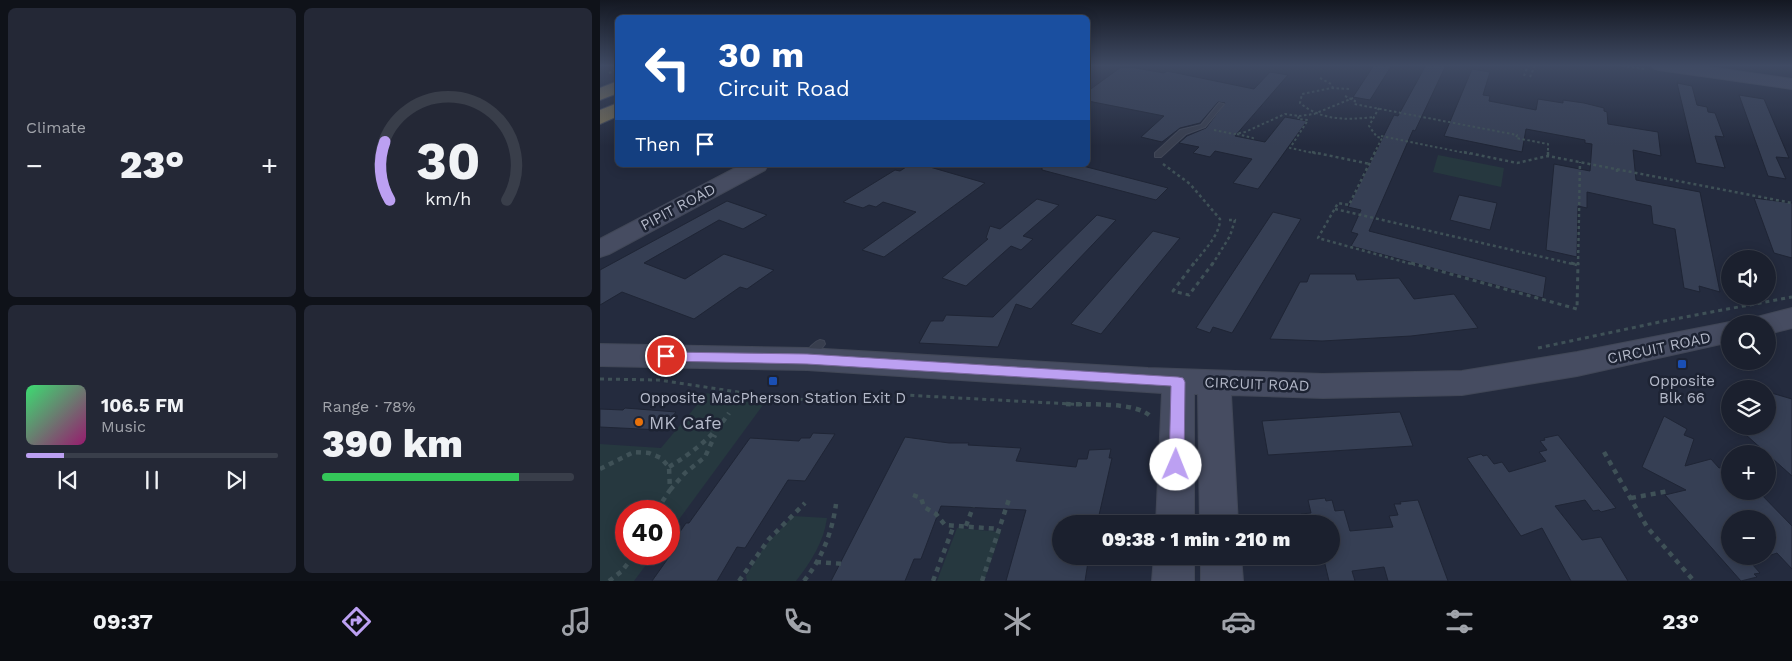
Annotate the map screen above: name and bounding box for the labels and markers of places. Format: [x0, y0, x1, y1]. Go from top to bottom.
pin [645, 335, 687, 377]
marker: Opposite Blk 66 [1676, 358, 1688, 370]
place label: Opposite Blk 66 [1649, 372, 1715, 407]
marker: Opposite MacPherson Station Exit D [767, 375, 779, 387]
place label: Opposite MacPherson Station Exit D [640, 389, 906, 407]
place label: MK Cafe [649, 412, 722, 433]
marker: MK Cafe [633, 416, 645, 428]

